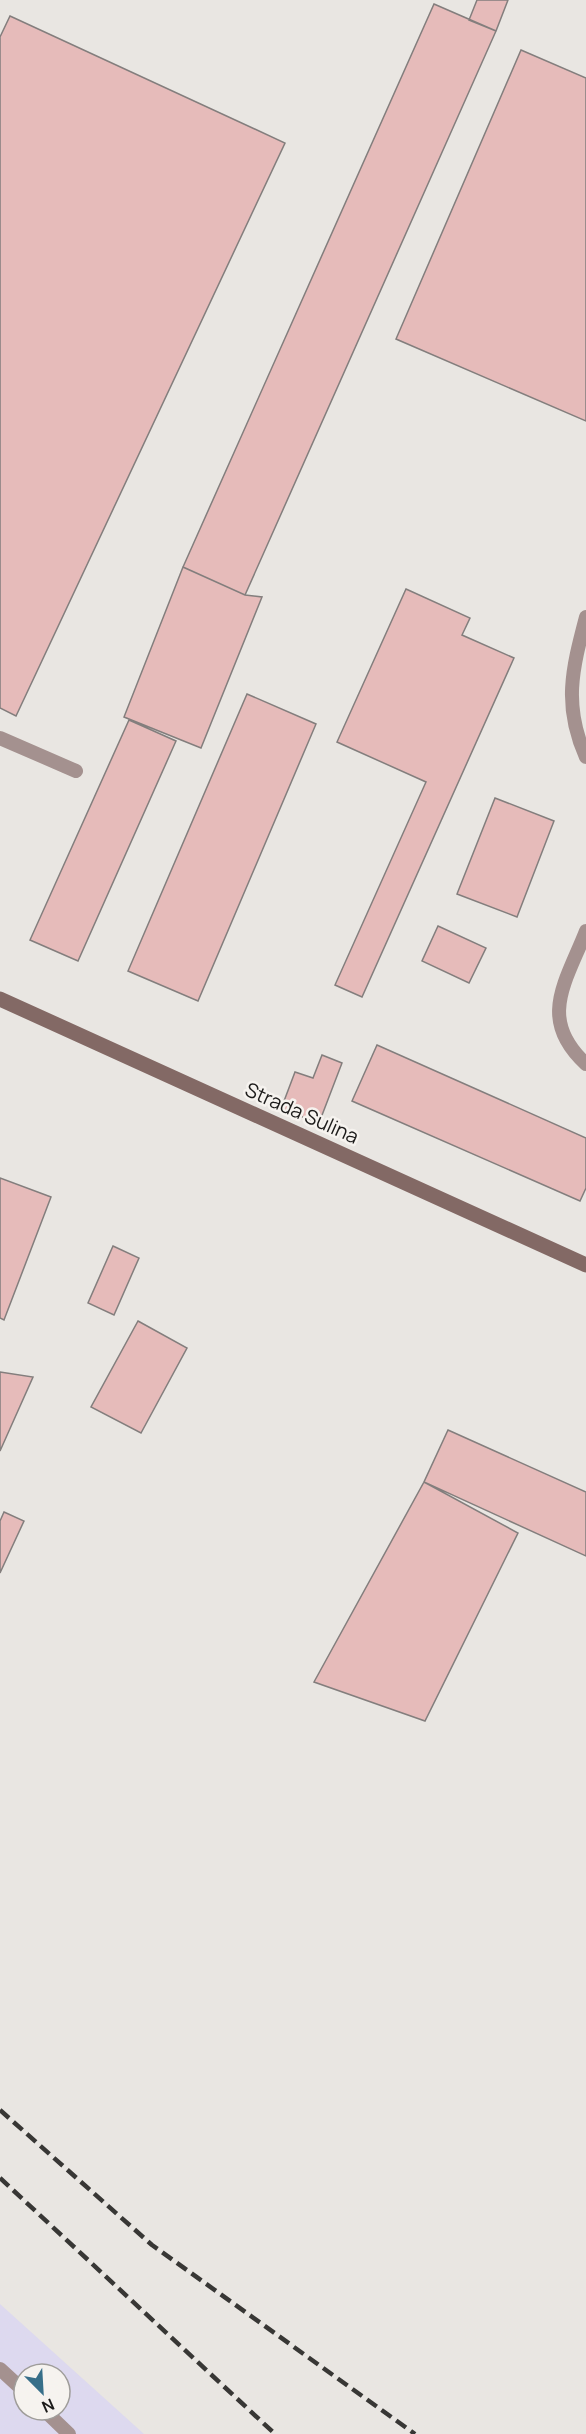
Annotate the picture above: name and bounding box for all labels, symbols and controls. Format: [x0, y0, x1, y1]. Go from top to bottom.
street label: Strada Sulina [241, 1075, 363, 1150]
north arrow [12, 2362, 72, 2422]
text: N [38, 2393, 58, 2418]

